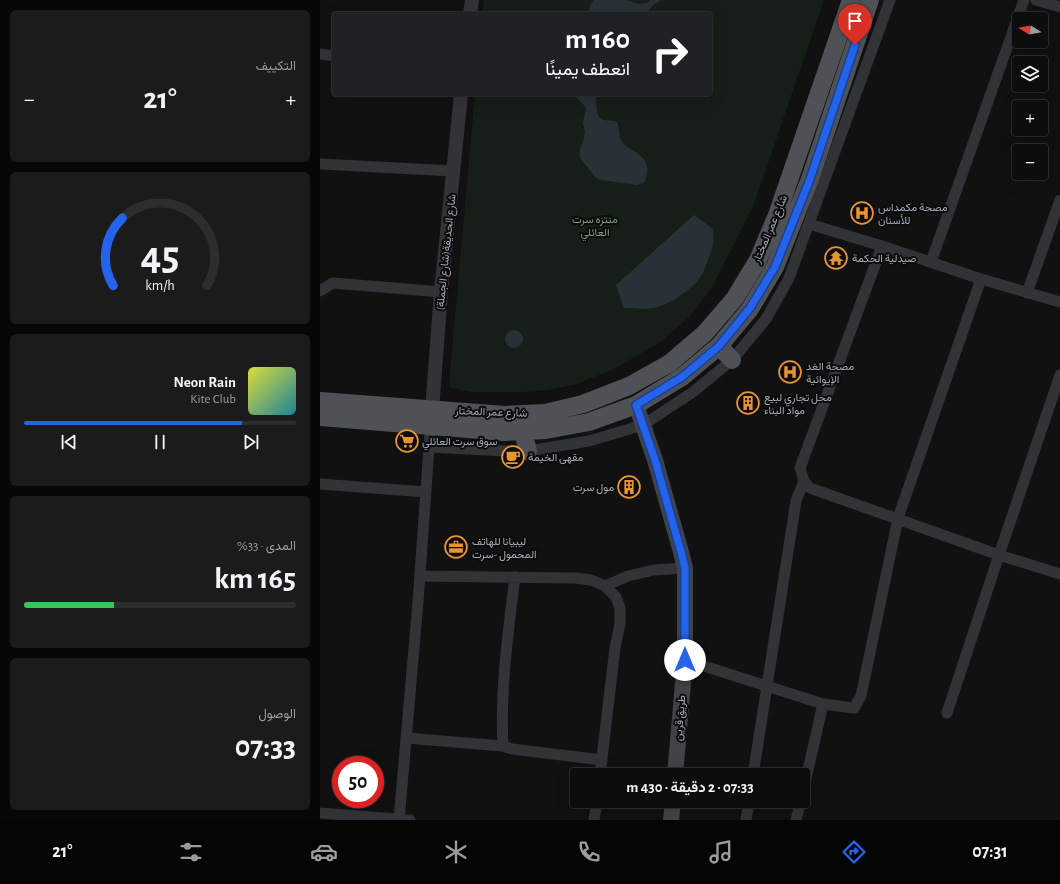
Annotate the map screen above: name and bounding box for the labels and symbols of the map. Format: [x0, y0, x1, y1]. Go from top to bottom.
pin [838, 4, 872, 45]
north arrow [1012, 12, 1048, 48]
street label: شارع الحديقة(شارع الجملة) [434, 193, 460, 311]
street label: شارع عمر المختار [750, 193, 791, 266]
hospital icon: مصحة مكمداس للأسنان [849, 200, 875, 226]
place label: مصحة مكمداس للأسنان [878, 202, 948, 226]
park label: منتزه سرت العائلي [572, 214, 618, 242]
temple icon: صيدلية الحكمة [823, 245, 849, 271]
place label: صيدلية الحكمة [852, 253, 917, 265]
hospital icon: مصحة الغد الإيوائية [777, 359, 803, 385]
place label: مصحة الغد الإيوائية [806, 361, 854, 386]
building icon: محل تجاري لبيع مواد البناء [735, 390, 761, 416]
place label: محل تجاري لبيع مواد البناء [764, 392, 832, 417]
street label: شارع عمر المختار [454, 405, 528, 421]
supermarket icon: سوق سرت العائلي [394, 428, 420, 454]
place label: سوق سرت العائلي [422, 436, 498, 451]
cafe icon: مقهى الخيمة [500, 444, 526, 470]
place label: مقهى الخيمة [528, 452, 584, 464]
building icon: مول سرت [616, 474, 642, 500]
place label: مول سرت [573, 482, 614, 494]
office icon: ليبيانا للهاتف المحمول -سرت [443, 534, 469, 560]
place label: ليبيانا للهاتف المحمول -سرت [472, 536, 537, 561]
position arrow [664, 639, 706, 681]
street label: طريق قرين [673, 695, 688, 742]
speed limit sign: 50 [332, 756, 384, 808]

